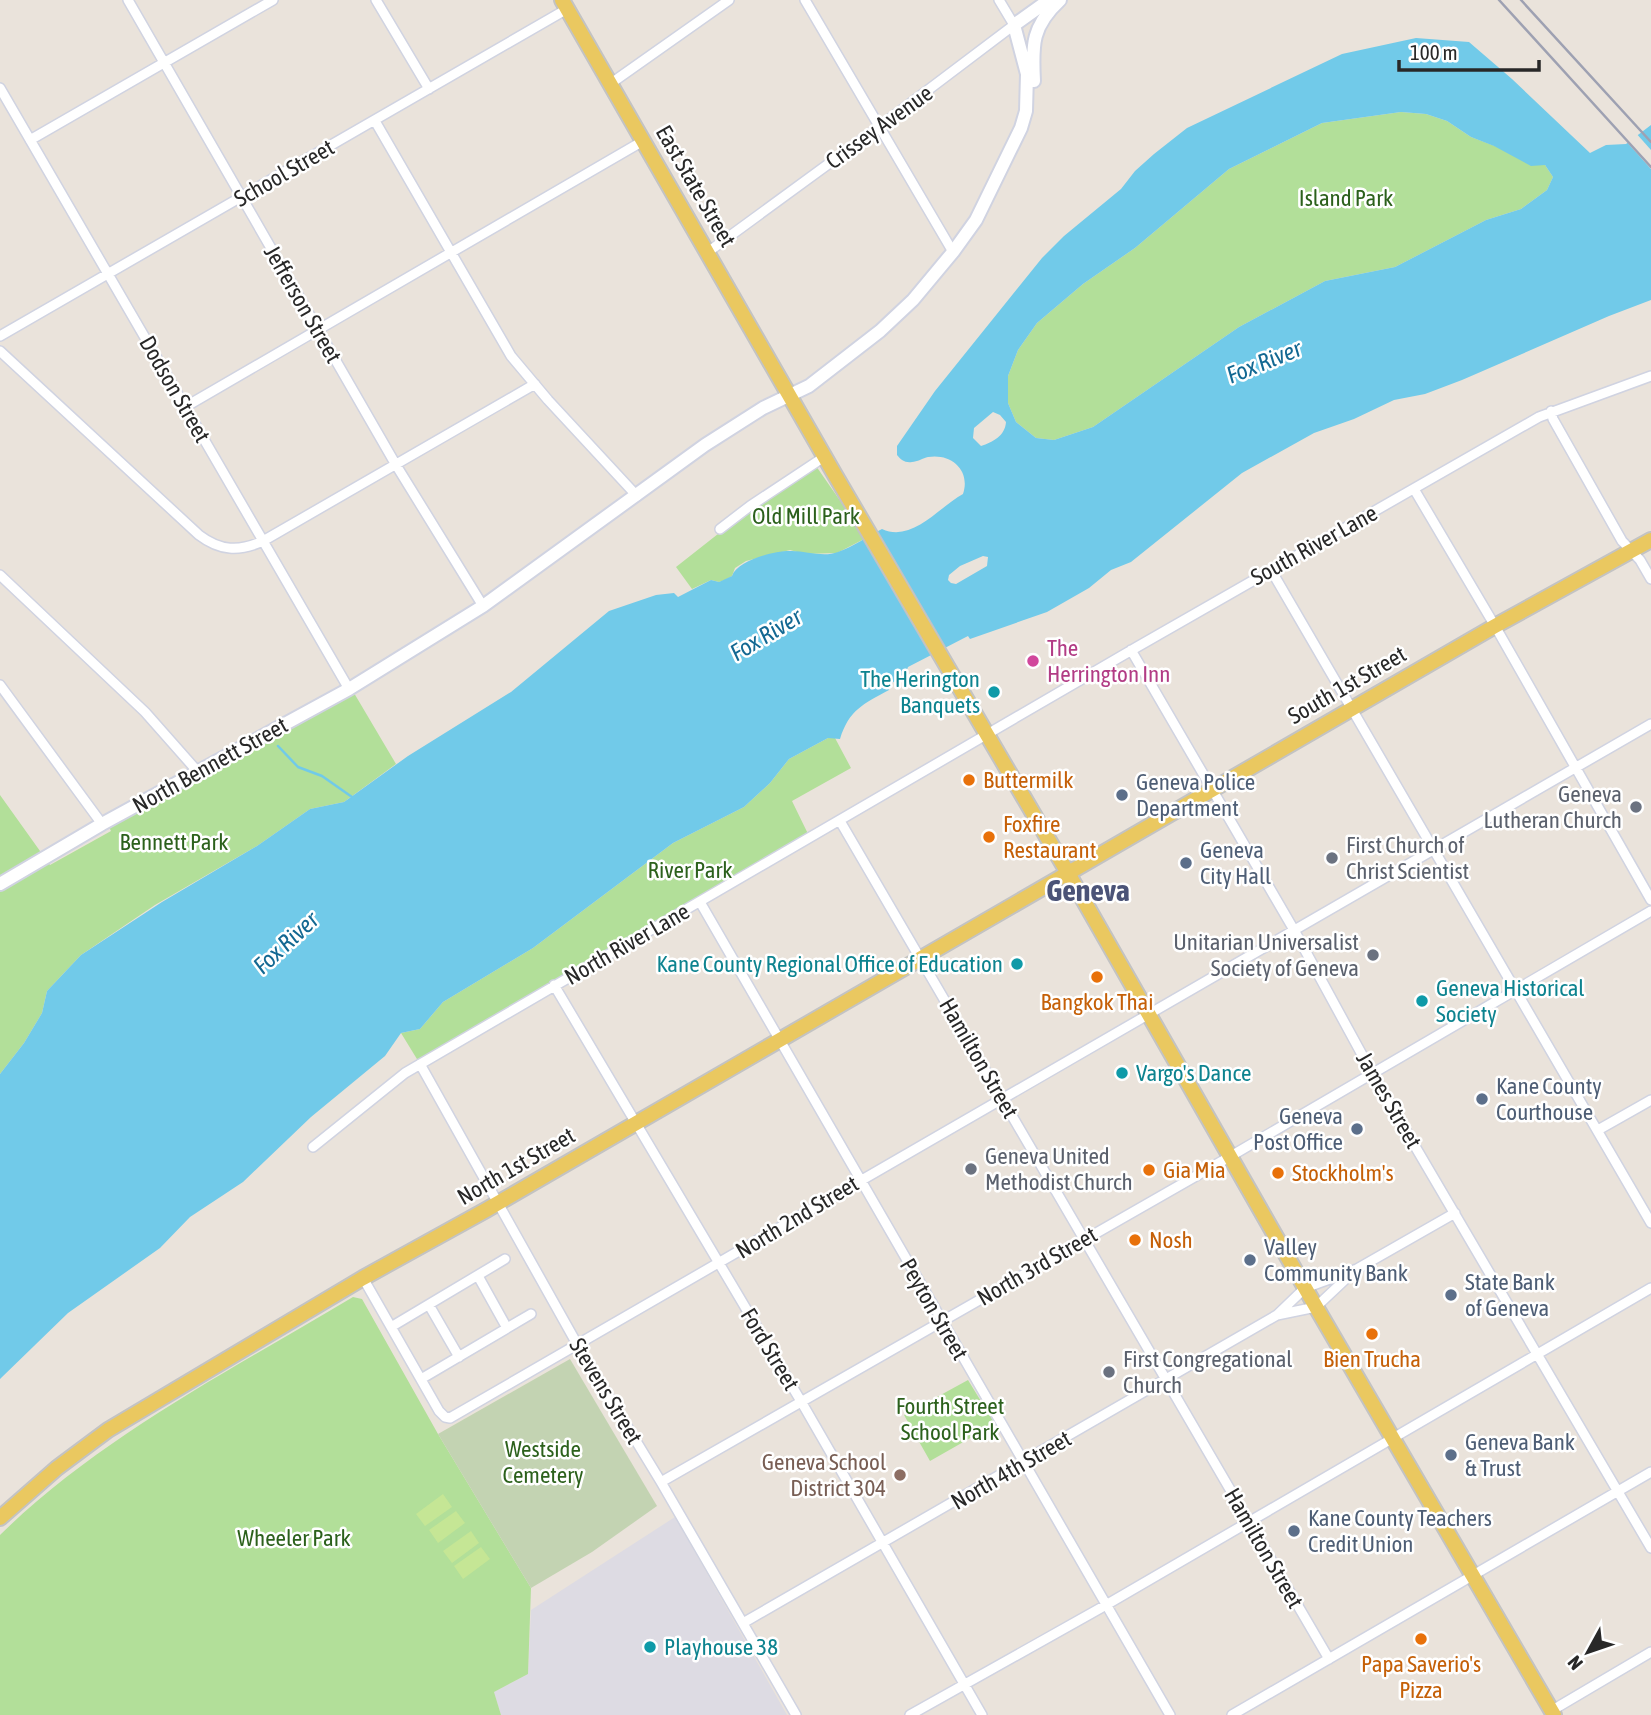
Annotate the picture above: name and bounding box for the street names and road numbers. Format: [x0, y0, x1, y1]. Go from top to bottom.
street label: Crissey Avenue [821, 80, 937, 174]
street label: East State Street [651, 121, 741, 251]
street label: School Street [230, 134, 338, 212]
street label: Jefferson Street [259, 241, 347, 367]
street label: Dodson Street [134, 331, 216, 447]
street label: South River Lane [1246, 500, 1382, 590]
street label: South 1st Street [1283, 641, 1411, 729]
street label: North Bennett Street [128, 712, 292, 818]
street label: North River Lane [560, 898, 694, 990]
street label: Hamilton Street [934, 993, 1024, 1123]
street label: James Street [1351, 1047, 1427, 1153]
street label: North 1st Street [453, 1122, 579, 1210]
street label: North 2nd Street [731, 1170, 863, 1264]
street label: North 3rd Street [972, 1221, 1102, 1311]
street label: Peyton Street [895, 1254, 973, 1364]
street label: Ford Street [735, 1303, 805, 1395]
street label: Stevens Street [564, 1333, 648, 1449]
street label: North 4th Street [946, 1425, 1076, 1515]
street label: Hamilton Street [1219, 1483, 1309, 1613]

